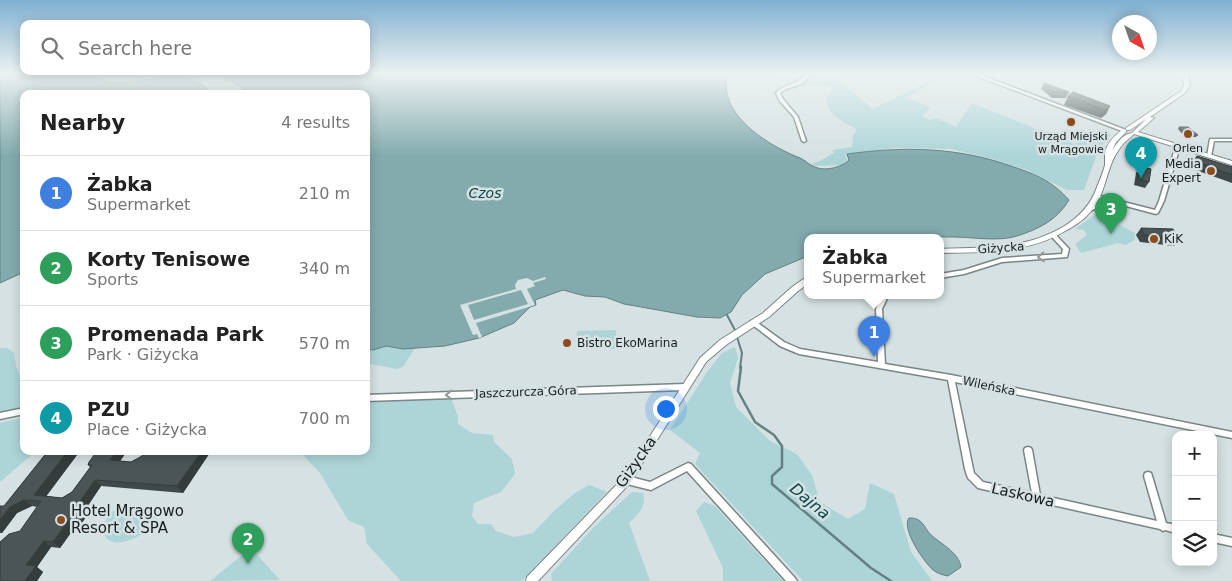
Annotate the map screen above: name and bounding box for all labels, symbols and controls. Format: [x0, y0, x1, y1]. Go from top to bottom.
north arrow [1112, 15, 1157, 60]
search box [20, 20, 370, 75]
icon: search [38, 34, 66, 62]
text: Search here [78, 37, 192, 59]
text: Nearby [40, 111, 125, 135]
text: 4 results [281, 113, 350, 132]
marker: Urząd Miejski w Mrągowie [1065, 116, 1077, 128]
marker: Orlen [1182, 128, 1194, 140]
place label: Urząd Miejski w Mrągowie [1034, 130, 1108, 156]
pin: 4 [1125, 137, 1157, 178]
place label: Orlen [1173, 142, 1203, 155]
place label: Media Expert [1162, 157, 1201, 185]
marker: Media Expert [1205, 165, 1217, 177]
text: Żabka [87, 173, 153, 195]
text: 1 [50, 184, 62, 203]
text: 210 m [299, 184, 350, 203]
water label: Czos [469, 185, 501, 201]
pin: 3 [1095, 193, 1127, 234]
text: Supermarket [87, 195, 190, 214]
place label: KiK [1164, 232, 1184, 246]
marker: KiK [1148, 233, 1160, 245]
popup [804, 234, 944, 299]
street label: Giżycka [977, 239, 1025, 257]
text: Żabka [822, 246, 888, 268]
text: Korty Tenisowe [87, 248, 250, 270]
one-way arrow [1036, 252, 1044, 263]
text: 2 [50, 259, 62, 278]
text: 340 m [299, 259, 350, 278]
text: Supermarket [822, 268, 926, 287]
text: Sports [87, 270, 138, 289]
pin: 1 [858, 316, 890, 357]
text: Promenada Park [87, 323, 264, 345]
text: 3 [50, 334, 62, 353]
text: 570 m [299, 334, 350, 353]
place label: Bistro EkoMarina [577, 336, 678, 350]
marker: Bistro EkoMarina [561, 337, 573, 349]
text: Park · Giżycka [87, 345, 199, 364]
street label: Wileńska [961, 374, 1017, 398]
street label: Jaszczurcza Góra [474, 383, 577, 401]
one-way arrow [444, 390, 452, 401]
your location [653, 396, 679, 422]
text: PZU [87, 398, 130, 420]
text: 4 [50, 409, 62, 428]
text: 700 m [299, 409, 350, 428]
text: Place · Giżycka [87, 420, 207, 439]
map controls [1172, 431, 1217, 566]
button: + [1172, 431, 1217, 476]
street label: Giżycka [612, 433, 660, 491]
button: − [1172, 476, 1217, 521]
water label: Dajna [786, 479, 834, 523]
street label: Laskowa [990, 479, 1056, 511]
place label: Hotel Mrągowo Resort & SPA [71, 502, 184, 537]
marker: Hotel Mrągowo Resort & SPA [55, 514, 67, 526]
button: layers [1172, 521, 1217, 566]
pin: 2 [232, 523, 264, 564]

